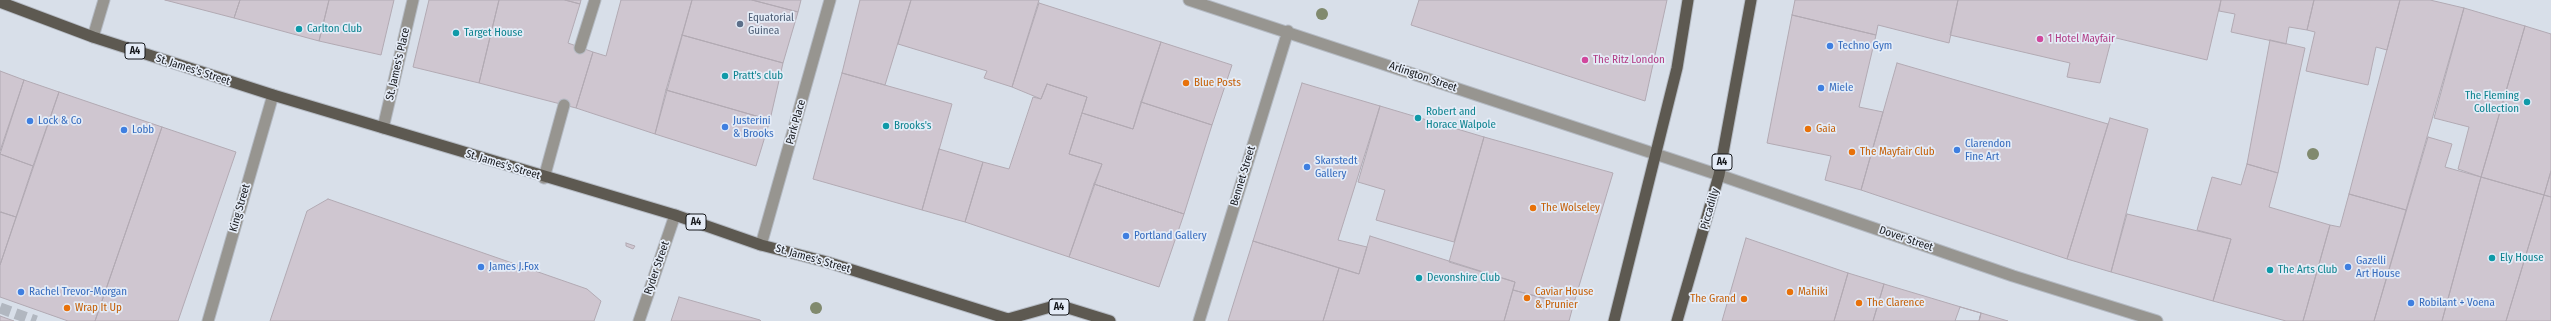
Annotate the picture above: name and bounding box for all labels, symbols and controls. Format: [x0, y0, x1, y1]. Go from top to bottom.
place label: Equatorial Guinea [748, 11, 794, 37]
marker: Equatorial Guinea [735, 19, 745, 29]
place label: Carlton Club [307, 22, 362, 36]
marker: Carlton Club [294, 24, 304, 34]
street label: St. James's Place [383, 26, 413, 102]
place label: Target House [464, 26, 523, 40]
marker: Target House [451, 28, 461, 38]
place label: 1 Hotel Mayfair [2048, 32, 2115, 46]
marker: 1 Hotel Mayfair [2035, 34, 2045, 44]
place label: Techno Gym [1838, 39, 1892, 53]
marker: Techno Gym [1825, 41, 1835, 51]
road number: A4 [125, 43, 145, 59]
street label: St. James's Street [154, 52, 232, 88]
place label: The Ritz London [1593, 53, 1665, 67]
marker: The Ritz London [1580, 55, 1590, 65]
street label: Arlington Street [1387, 59, 1459, 95]
place label: Pratt's club [733, 69, 783, 83]
marker: Pratt's club [720, 71, 730, 81]
place label: Blue Posts [1194, 76, 1241, 90]
marker: Blue Posts [1181, 78, 1191, 88]
place label: Miele [1829, 81, 1853, 95]
marker: Miele [1816, 83, 1826, 93]
place label: The Fleming Collection [2465, 89, 2519, 115]
marker: The Fleming Collection [2522, 97, 2532, 107]
street label: Park Place [783, 98, 809, 146]
place label: Robert and Horace Walpole [1426, 105, 1496, 131]
marker: Robert and Horace Walpole [1413, 113, 1423, 123]
place label: Lock & Co [38, 114, 82, 128]
place label: Justerini & Brooks [733, 114, 774, 140]
marker: Lock & Co [25, 116, 35, 126]
place label: Brooks's [894, 119, 932, 133]
marker: Brooks's [881, 121, 891, 131]
marker: Justerini & Brooks [720, 122, 730, 132]
place label: Gaia [1816, 122, 1836, 136]
place label: Lobb [132, 123, 154, 137]
marker: Gaia [1803, 124, 1813, 134]
marker: Lobb [119, 125, 129, 135]
place label: Clarendon Fine Art [1965, 137, 2011, 163]
street label: Bennet Street [1228, 145, 1258, 207]
place label: The Mayfair Club [1860, 145, 1935, 159]
marker: Clarendon Fine Art [1952, 145, 1962, 155]
street label: St. James's Street [464, 147, 542, 183]
marker: The Mayfair Club [1847, 147, 1857, 157]
place label: Skarstedt Gallery [1315, 154, 1358, 180]
road number: A4 [1712, 154, 1732, 170]
marker: Skarstedt Gallery [1302, 162, 1312, 172]
street label: King Street [227, 183, 253, 233]
street label: Piccadilly [1698, 187, 1722, 231]
place label: The Wolseley [1541, 201, 1600, 215]
marker: The Wolseley [1528, 203, 1538, 213]
road number: A4 [686, 214, 706, 230]
street label: Dover Street [1877, 224, 1935, 254]
place label: Portland Gallery [1134, 229, 1207, 243]
marker: Portland Gallery [1121, 231, 1131, 241]
street label: Ryder Street [642, 240, 672, 296]
street label: St. James's Street [774, 242, 852, 276]
place label: Ely House [2500, 251, 2544, 265]
marker: Ely House [2487, 253, 2497, 263]
place label: Gazelli Art House [2356, 254, 2400, 280]
place label: James J.Fox [489, 260, 539, 274]
marker: James J.Fox [476, 262, 486, 272]
marker: Gazelli Art House [2343, 262, 2353, 272]
place label: The Arts Club [2278, 263, 2337, 277]
marker: The Arts Club [2265, 265, 2275, 275]
place label: Devonshire Club [1427, 271, 1500, 285]
marker: Devonshire Club [1414, 273, 1424, 283]
place label: Rachel Trevor-Morgan [29, 285, 127, 299]
place label: Caviar House & Prunier [1535, 285, 1594, 311]
place label: Mahiki [1798, 285, 1828, 299]
marker: Rachel Trevor-Morgan [16, 287, 26, 297]
marker: Mahiki [1785, 287, 1795, 297]
place label: The Grand [1690, 292, 1736, 306]
marker: Caviar House & Prunier [1522, 293, 1532, 303]
marker: The Grand [1739, 294, 1749, 304]
place label: The Clarence [1867, 296, 1924, 310]
place label: Robilant + Voena [2419, 296, 2495, 310]
marker: The Clarence [1854, 298, 1864, 308]
marker: Robilant + Voena [2406, 298, 2416, 308]
road number: A4 [1049, 299, 1069, 315]
place label: Wrap It Up [75, 301, 122, 315]
marker: Wrap It Up [62, 303, 72, 313]

